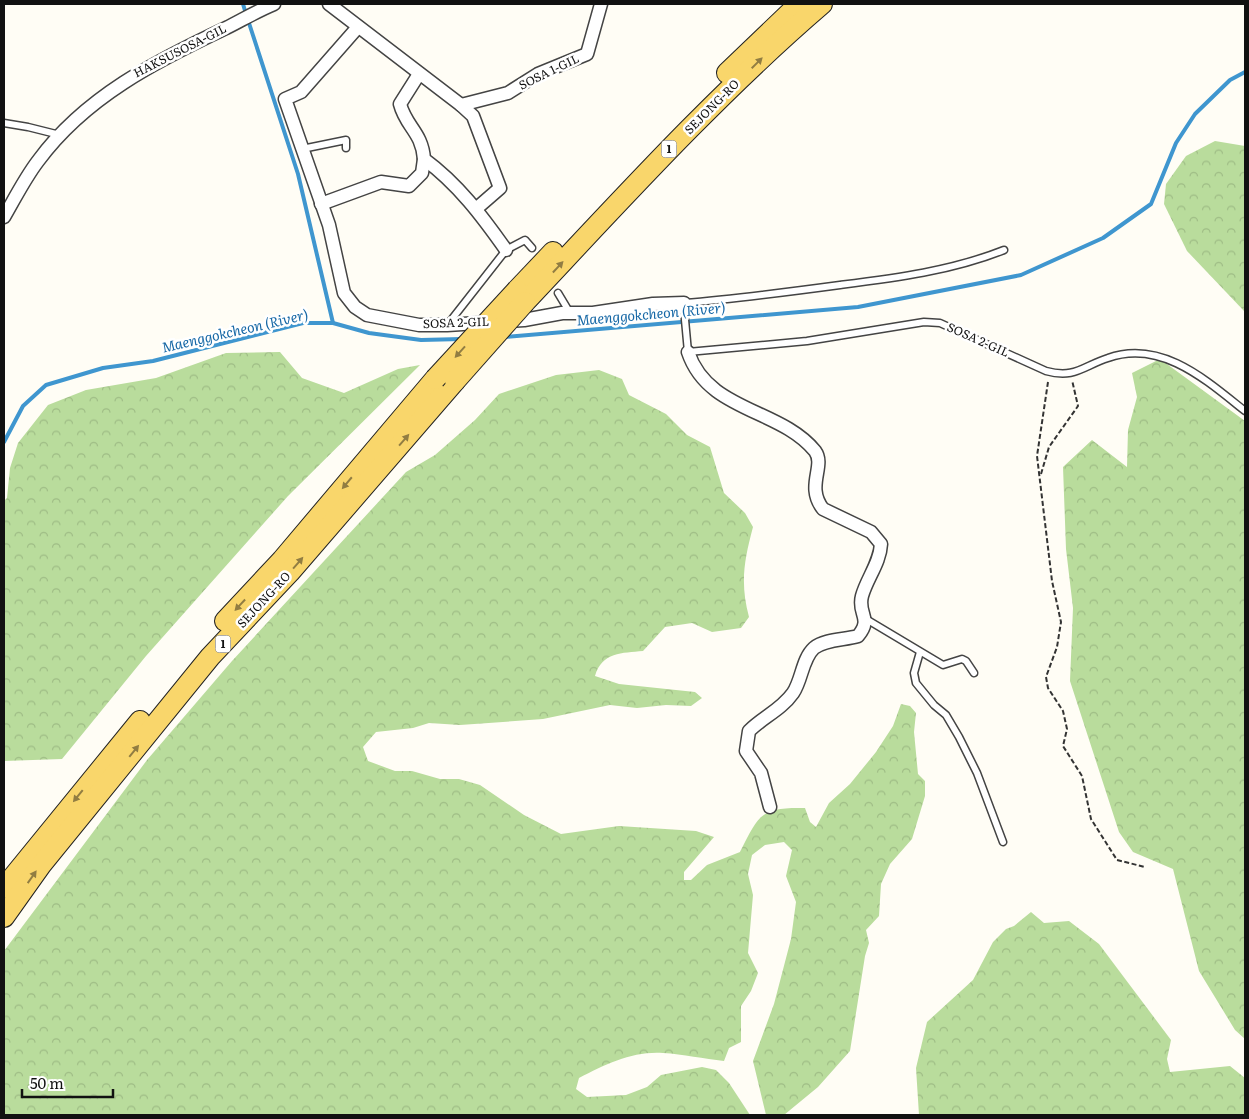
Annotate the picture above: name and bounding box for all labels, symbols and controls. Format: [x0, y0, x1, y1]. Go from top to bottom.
street label: HAKSUSOSA-GIL [130, 19, 229, 81]
street label: SOSA 1-GIL [515, 49, 582, 93]
one-way arrow [751, 57, 763, 69]
street label: SEJONG-RO [680, 75, 743, 138]
road number: 1 [662, 140, 676, 158]
one-way arrow [552, 261, 564, 273]
water label: Maenggokcheon (River) [576, 297, 726, 329]
water label: Maenggokcheon (River) [160, 303, 310, 357]
street label: SOSA 2-GIL [422, 312, 489, 332]
street label: SOSA 2-GIL [944, 317, 1012, 361]
one-way arrow [454, 345, 466, 357]
one-way arrow [399, 433, 410, 446]
one-way arrow [341, 477, 352, 490]
one-way arrow [293, 556, 304, 569]
street label: SEJONG-RO [232, 567, 294, 631]
one-way arrow [234, 599, 246, 611]
road number: 1 [216, 636, 230, 652]
one-way arrow [128, 744, 139, 757]
one-way arrow [73, 789, 84, 802]
one-way arrow [27, 870, 37, 884]
scale bar [22, 1066, 114, 1098]
text: 50 m [30, 1071, 64, 1094]

